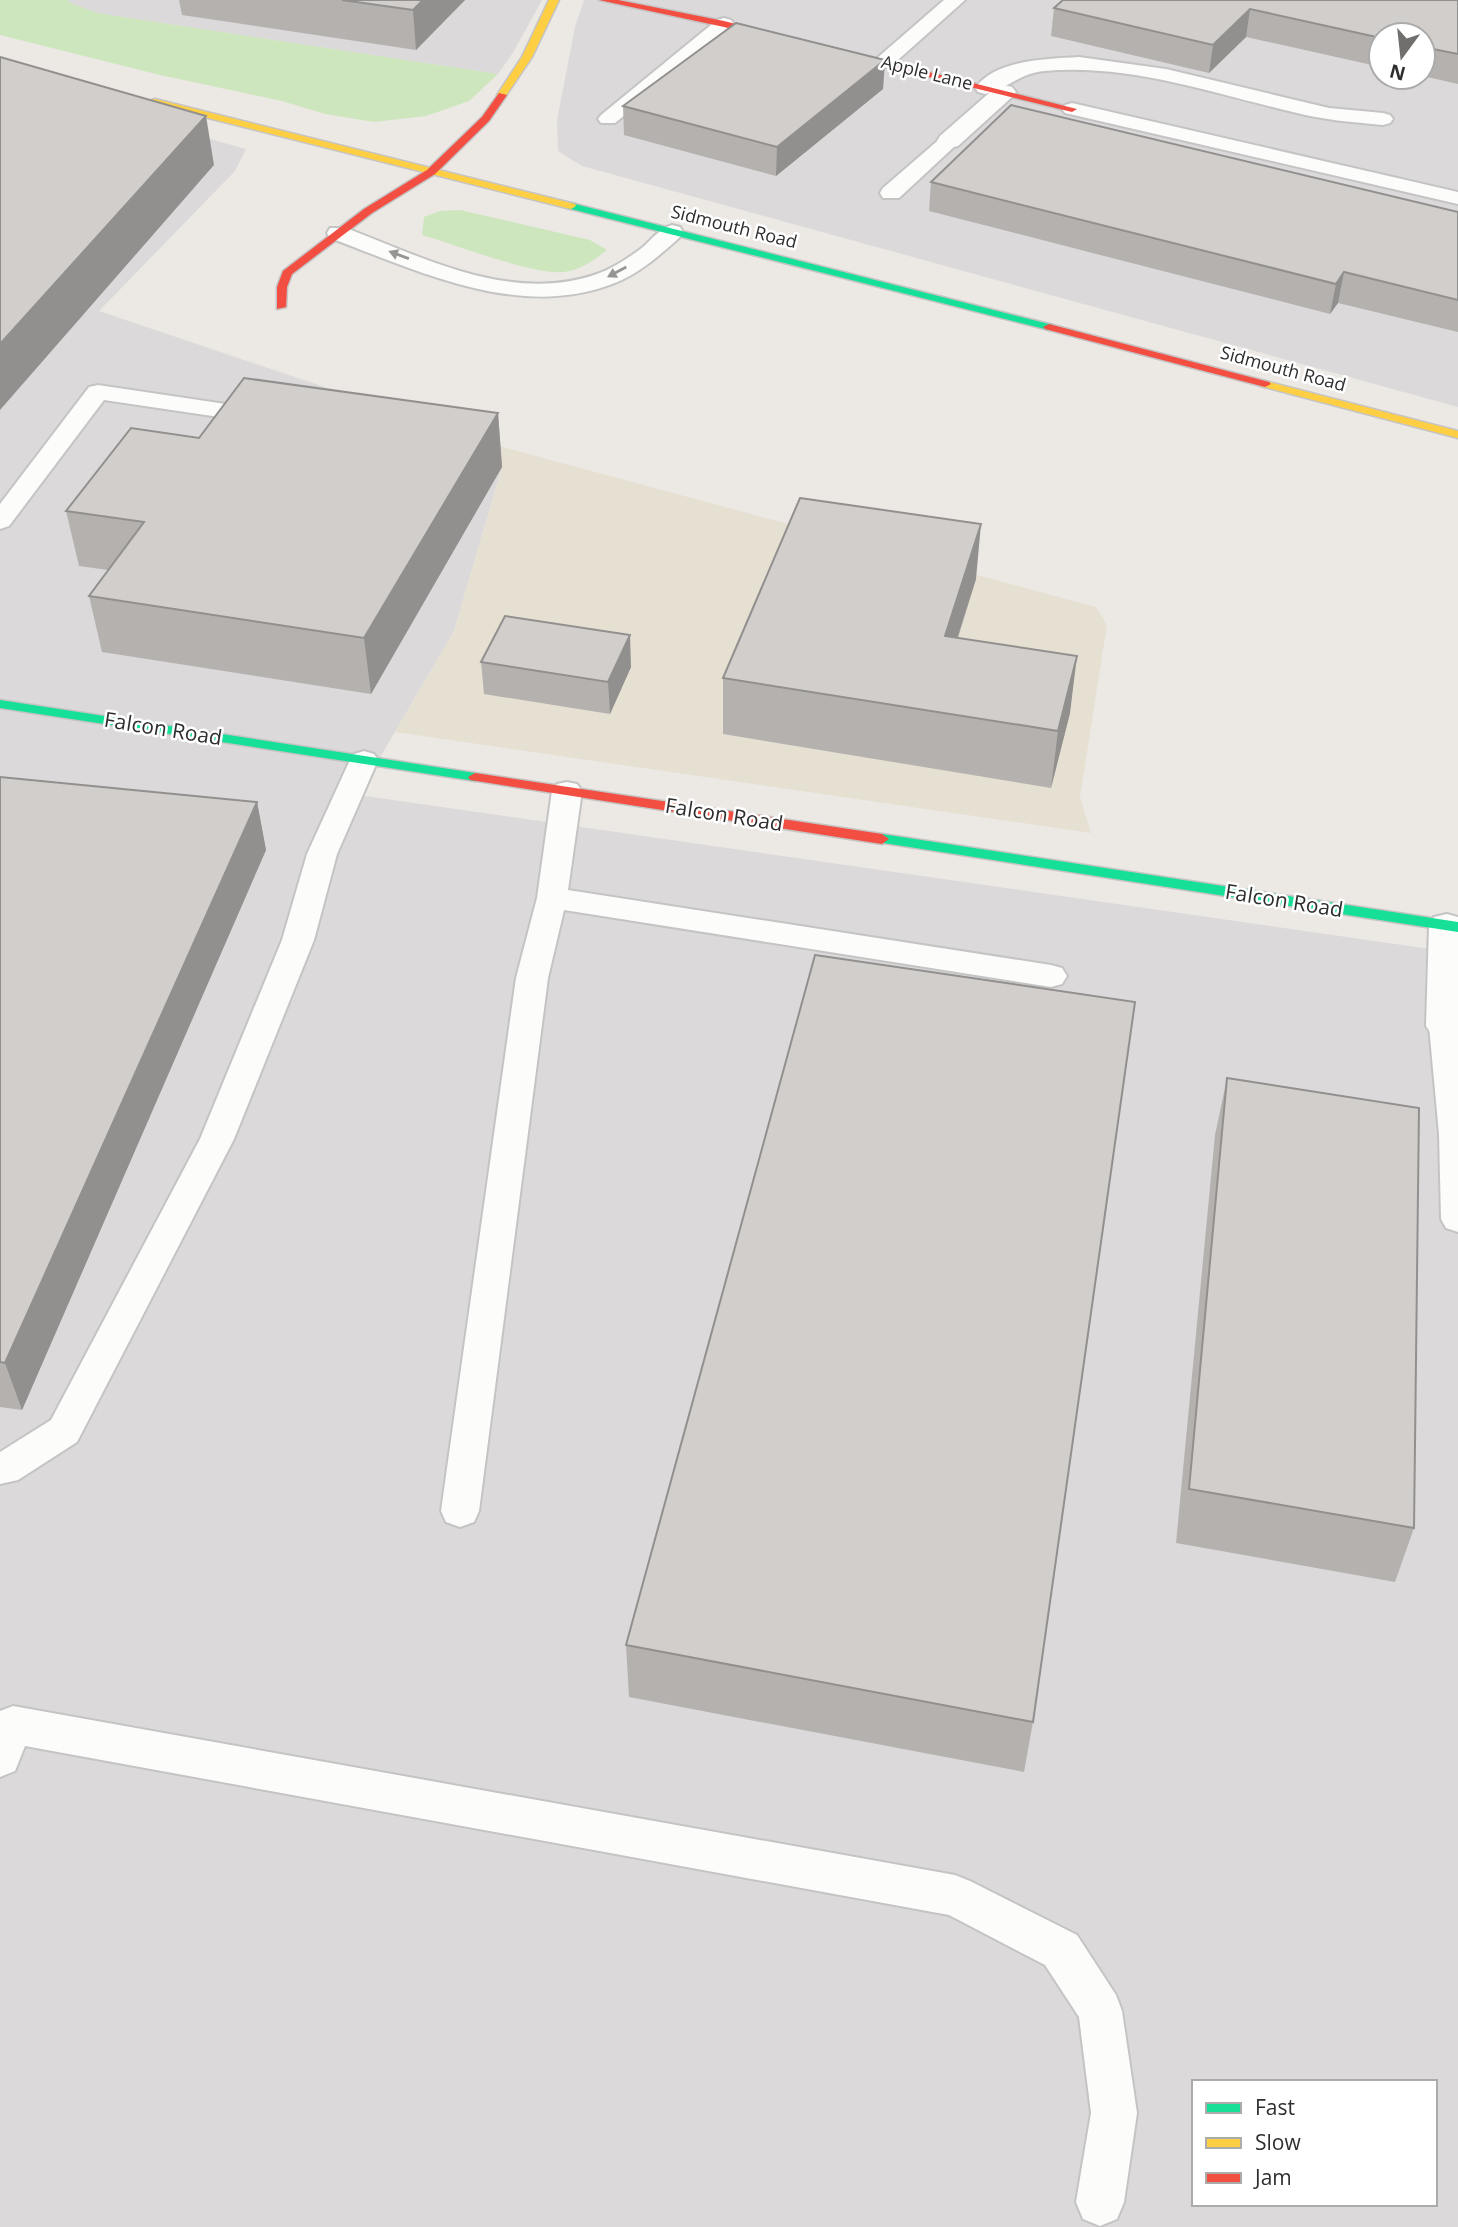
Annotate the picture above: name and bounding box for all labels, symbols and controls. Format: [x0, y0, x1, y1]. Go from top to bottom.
north arrow [1367, 21, 1437, 91]
street label: Apple Lane [879, 49, 975, 95]
text: N [1387, 58, 1408, 87]
street label: Sidmouth Road [669, 199, 800, 253]
one-way arrow [389, 249, 410, 260]
one-way arrow [608, 266, 627, 278]
street label: Sidmouth Road [1218, 340, 1349, 396]
street label: Falcon Road [102, 705, 224, 751]
street label: Falcon Road [663, 791, 785, 837]
street label: Falcon Road [1223, 877, 1345, 923]
legend [1192, 2080, 1437, 2206]
text: Fast [1255, 2093, 1295, 2121]
text: Slow [1255, 2128, 1301, 2156]
text: Jam [1253, 2163, 1292, 2191]

